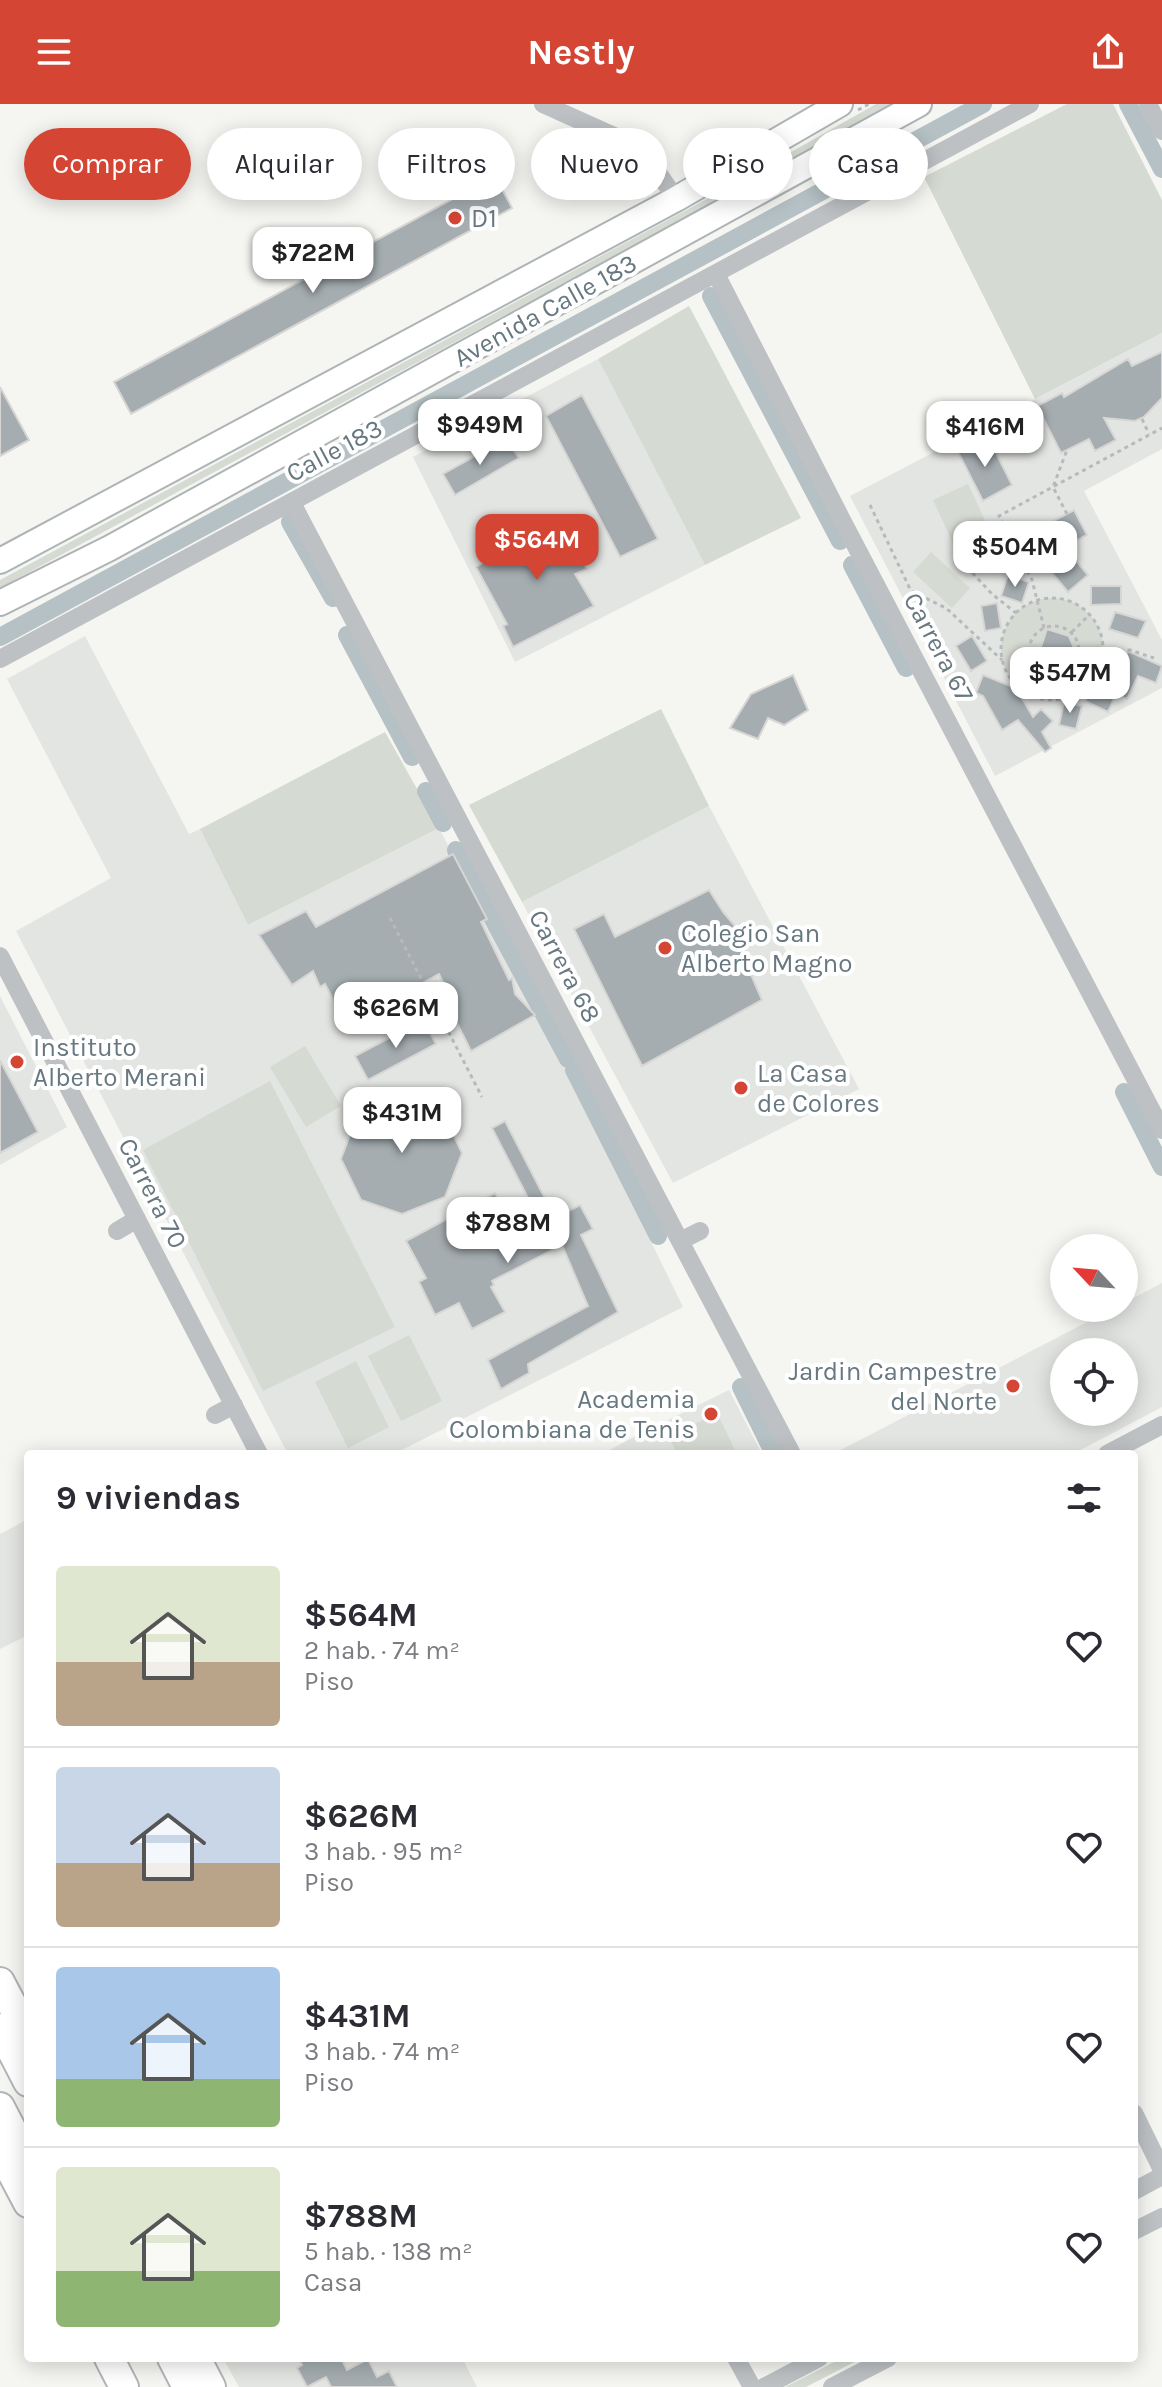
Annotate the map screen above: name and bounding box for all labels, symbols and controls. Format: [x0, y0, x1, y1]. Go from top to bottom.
icon: menu [32, 30, 76, 74]
icon: share [1086, 30, 1130, 74]
text: Nestly [527, 31, 635, 73]
chip: Comprar [24, 128, 191, 200]
chip: Alquilar [207, 128, 362, 200]
chip: Filtros [378, 128, 515, 200]
chip: Nuevo [531, 128, 667, 200]
chip: Piso [683, 128, 793, 200]
chip: Casa [809, 128, 928, 200]
place label: D1 [471, 203, 497, 234]
marker: D1 [446, 209, 464, 227]
pin: $722M [257, 227, 369, 295]
text: $722M [270, 237, 356, 268]
street label: Avenida Calle 183 [448, 247, 642, 374]
pin: $949M [424, 399, 536, 467]
pin: $416M [929, 401, 1041, 469]
text: $949M [436, 409, 524, 440]
text: $416M [944, 411, 1026, 442]
street label: Calle 183 [281, 412, 388, 489]
pin: $564M [481, 514, 593, 582]
pin: $504M [959, 521, 1071, 589]
text: $564M [493, 524, 581, 555]
text: $504M [971, 531, 1059, 562]
street label: Carrera 67 [897, 587, 980, 707]
pin: $547M [1014, 647, 1126, 715]
text: $547M [1028, 657, 1112, 688]
street label: Carrera 68 [522, 905, 607, 1028]
place label: Colegio San Alberto Magno [681, 918, 852, 979]
marker: Colegio San Alberto Magno [656, 939, 674, 957]
pin: $626M [340, 982, 452, 1050]
text: $626M [352, 992, 440, 1023]
place label: Instituto Alberto Merani [33, 1032, 206, 1093]
marker: Instituto Alberto Merani [8, 1053, 26, 1071]
place label: La Casa de Colores [757, 1058, 880, 1119]
marker: La Casa de Colores [732, 1079, 750, 1097]
pin: $431M [346, 1087, 458, 1155]
text: $431M [361, 1097, 443, 1128]
street label: Carrera 70 [112, 1133, 194, 1254]
pin: $788M [452, 1197, 564, 1265]
text: $788M [464, 1207, 552, 1238]
north arrow [1050, 1234, 1138, 1322]
map controls [1050, 1234, 1138, 1426]
button: locate [1050, 1338, 1138, 1426]
place label: Jardin Campestre del Norte [788, 1356, 997, 1417]
marker: Jardin Campestre del Norte [1004, 1377, 1022, 1395]
place label: Academia Colombiana de Tenis [449, 1384, 695, 1445]
marker: Academia Colombiana de Tenis [702, 1405, 720, 1423]
icon: filters [1062, 1476, 1106, 1520]
text: 9 viviendas [56, 1478, 241, 1518]
text: $564M [304, 1595, 418, 1635]
icon: home [120, 1598, 216, 1694]
icon: heart [1062, 1624, 1106, 1668]
text: 2 hab. · 74 m² [304, 1635, 460, 1666]
text: Piso [304, 1666, 354, 1697]
text: $626M [304, 1796, 419, 1836]
icon: home [120, 1799, 216, 1895]
icon: heart [1062, 1825, 1106, 1869]
text: 3 hab. · 95 m² [304, 1836, 463, 1867]
text: Piso [304, 1867, 354, 1898]
text: $431M [304, 1996, 411, 2036]
icon: home [120, 1999, 216, 2095]
icon: heart [1062, 2025, 1106, 2069]
text: 3 hab. · 74 m² [304, 2036, 460, 2067]
text: Piso [304, 2067, 354, 2098]
text: $788M [304, 2196, 418, 2236]
icon: home [120, 2199, 216, 2295]
icon: heart [1062, 2225, 1106, 2269]
text: 5 hab. · 138 m² [304, 2236, 473, 2267]
text: Casa [304, 2267, 362, 2298]

